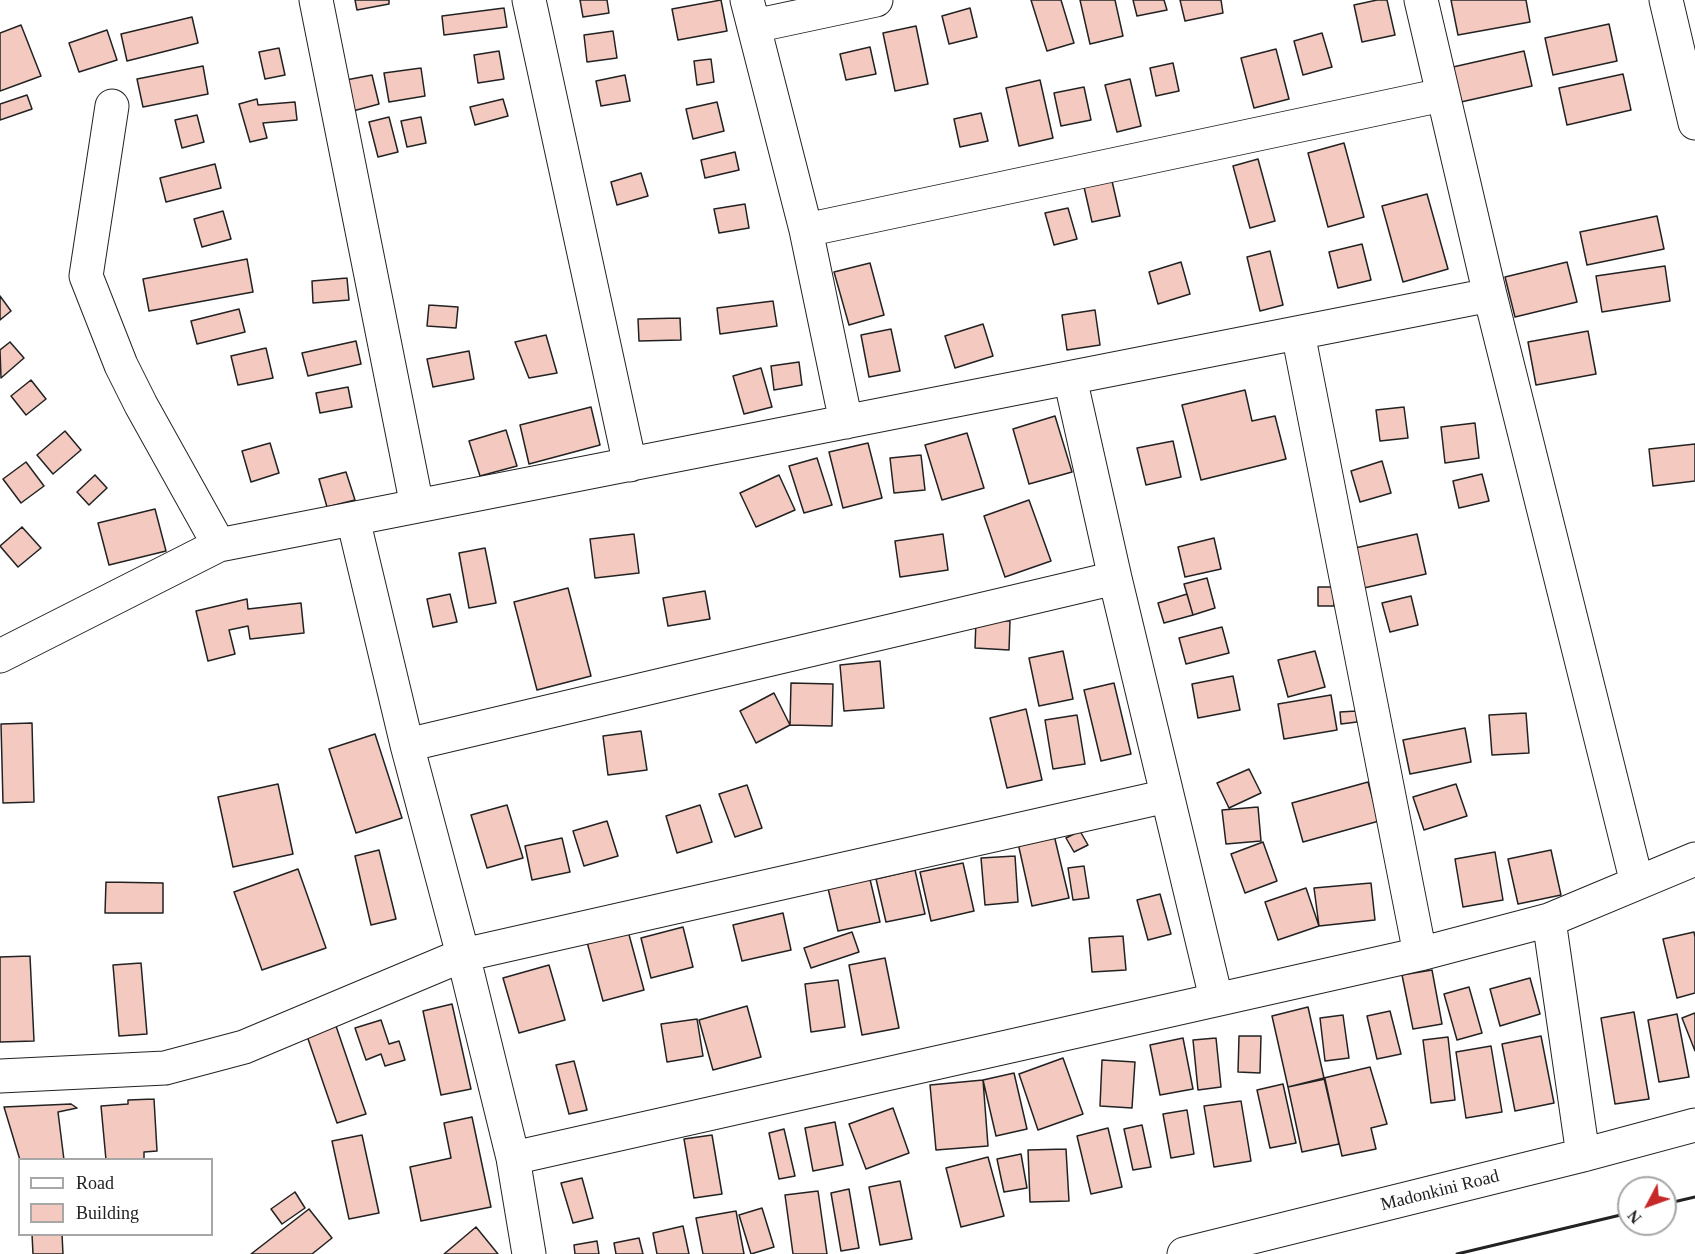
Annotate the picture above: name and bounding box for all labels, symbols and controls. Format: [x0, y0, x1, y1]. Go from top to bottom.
legend [18, 1158, 213, 1236]
street label: Madonkini Road [1378, 1166, 1502, 1216]
text: Road [76, 1173, 114, 1193]
north arrow [1617, 1176, 1677, 1236]
text: Building [76, 1203, 139, 1223]
text: N [1624, 1207, 1645, 1227]

